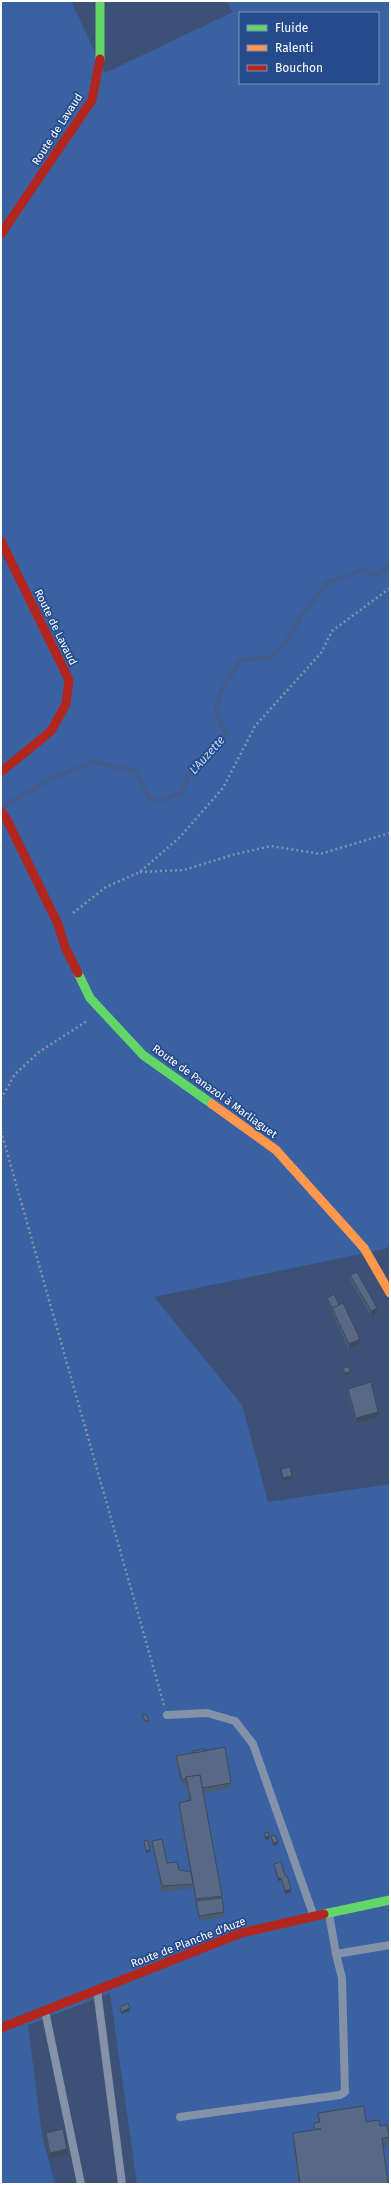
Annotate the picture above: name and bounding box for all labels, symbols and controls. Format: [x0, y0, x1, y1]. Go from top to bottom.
legend [239, 12, 379, 84]
text: Fluide [275, 21, 308, 35]
text: Ralenti [275, 41, 313, 55]
text: Bouchon [275, 61, 323, 75]
street label: Route de Lavaud [29, 91, 85, 168]
street label: Route de Lavaud [32, 587, 80, 667]
water label: L'Auzette [186, 733, 228, 777]
street label: Route de Panazol à Marliaguet [150, 1042, 280, 1141]
street label: Route de Planche d'Auze [129, 1915, 248, 1970]

